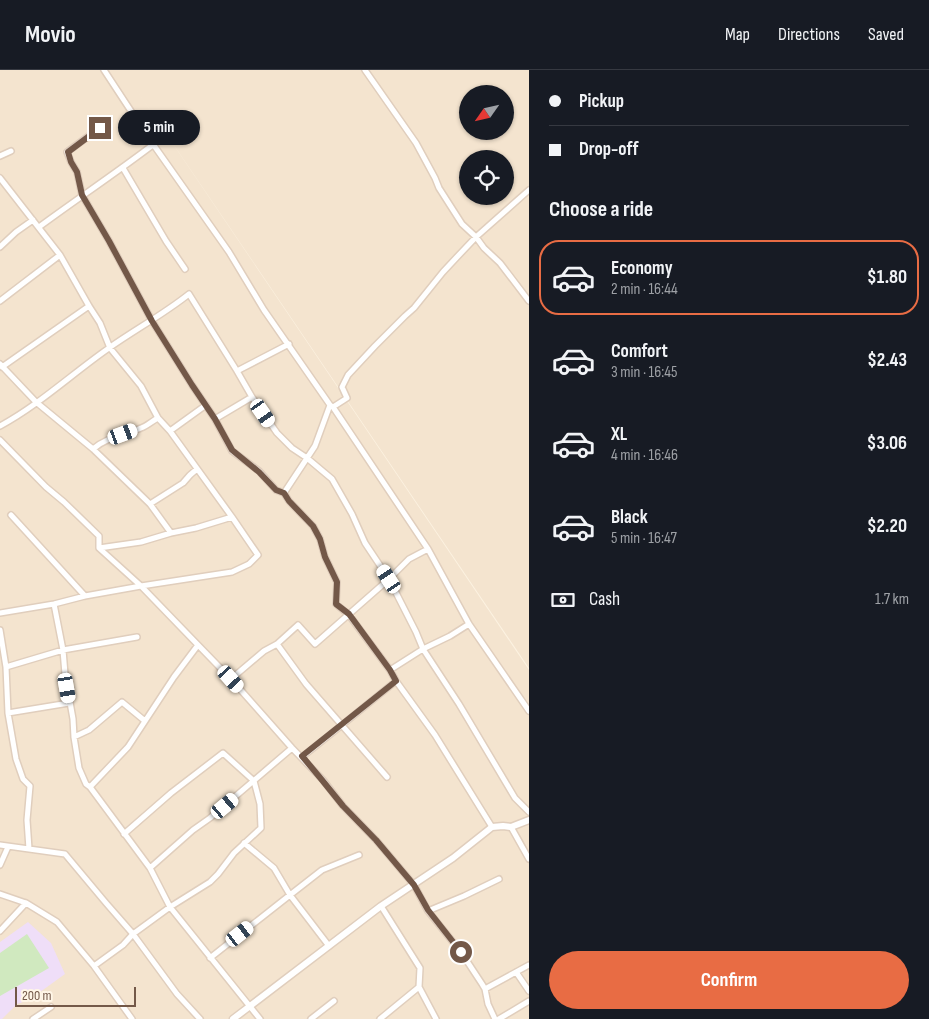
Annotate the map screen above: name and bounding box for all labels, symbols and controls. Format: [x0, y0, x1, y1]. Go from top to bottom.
text: Movio [25, 20, 76, 49]
text: Map [725, 24, 750, 45]
text: Directions [778, 24, 840, 45]
text: Saved [868, 24, 904, 45]
north arrow [459, 85, 514, 140]
map controls [459, 85, 514, 205]
text: Pickup [579, 90, 624, 113]
callout: 5 min [118, 110, 200, 146]
route end [89, 117, 111, 139]
text: 5 min [144, 118, 174, 137]
text: Drop-off [579, 138, 639, 161]
button: locate [459, 150, 514, 205]
text: Choose a ride [549, 196, 653, 223]
icon: car [551, 255, 596, 300]
text: Economy [611, 257, 673, 280]
text: $1.80 [867, 266, 907, 289]
text: 2 min · 16:44 [611, 280, 678, 299]
icon: car [551, 338, 596, 383]
text: Comfort [611, 340, 668, 363]
text: $2.43 [867, 349, 907, 372]
text: 3 min · 16:45 [611, 363, 677, 382]
car [248, 396, 277, 430]
icon: car [551, 421, 596, 466]
car [106, 422, 139, 446]
text: XL [611, 423, 627, 446]
text: $3.06 [867, 432, 907, 455]
text: 4 min · 16:46 [611, 446, 678, 465]
icon: car [551, 504, 596, 549]
text: Black [611, 506, 648, 529]
text: $2.20 [867, 515, 907, 538]
text: 5 min · 16:47 [611, 529, 677, 548]
car [374, 562, 403, 596]
icon: cash [549, 586, 577, 614]
text: Cash [589, 588, 620, 611]
text: 1.7 km [875, 590, 909, 609]
car [215, 663, 246, 695]
car [57, 672, 76, 704]
car [208, 791, 241, 821]
car [223, 919, 256, 949]
route start [450, 941, 472, 963]
button: Confirm [549, 951, 909, 1009]
scale bar [15, 984, 136, 1007]
text: 200 m [22, 987, 51, 1004]

